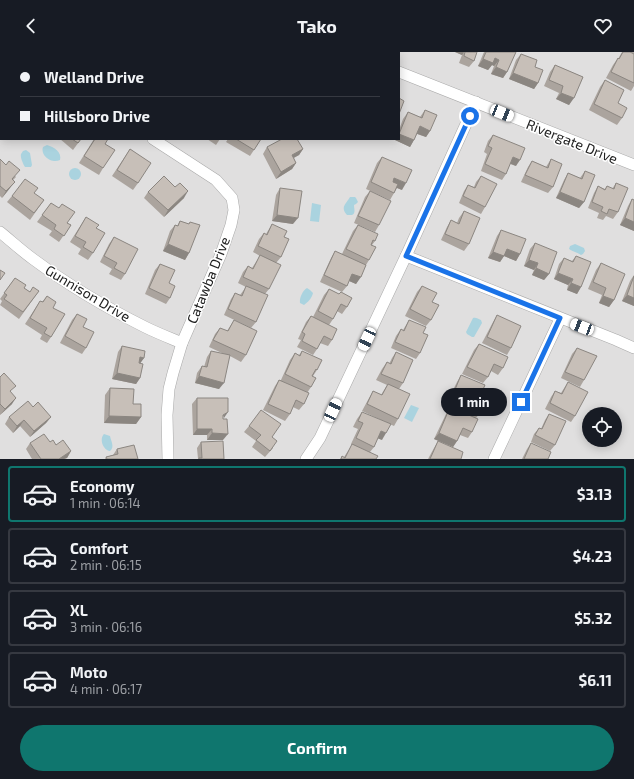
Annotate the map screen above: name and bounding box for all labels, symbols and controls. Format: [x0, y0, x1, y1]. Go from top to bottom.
icon: back [20, 15, 42, 37]
text: Tako [297, 15, 337, 37]
icon: heart [592, 15, 614, 37]
text: Welland Drive [44, 68, 144, 86]
car [489, 103, 515, 123]
text: Hillsboro Drive [44, 107, 150, 125]
route start [461, 107, 479, 125]
street label: Rivergate Drive [524, 115, 620, 167]
street label: Catawba Drive [183, 234, 233, 326]
street label: Gunnison Drive [42, 261, 134, 325]
car [569, 317, 595, 337]
car [356, 326, 378, 352]
callout: 1 min [441, 388, 507, 416]
route end [512, 393, 530, 411]
text: 1 min [458, 394, 490, 410]
car [322, 397, 344, 423]
map controls [582, 407, 622, 447]
button: locate [582, 407, 622, 447]
icon: car [22, 476, 58, 512]
text: Economy [70, 477, 135, 495]
text: $3.13 [577, 485, 612, 503]
text: 1 min · 06:14 [70, 495, 141, 511]
icon: car [22, 538, 58, 574]
text: Comfort [70, 539, 128, 557]
text: $4.23 [573, 547, 612, 565]
text: 2 min · 06:15 [70, 557, 142, 573]
icon: car [22, 600, 58, 636]
text: XL [70, 601, 88, 619]
text: $5.32 [574, 609, 612, 627]
text: 3 min · 06:16 [70, 619, 142, 635]
icon: car [22, 662, 58, 698]
text: Moto [70, 663, 108, 681]
text: $6.11 [578, 671, 612, 689]
text: 4 min · 06:17 [70, 681, 142, 697]
button: Confirm [20, 725, 614, 771]

